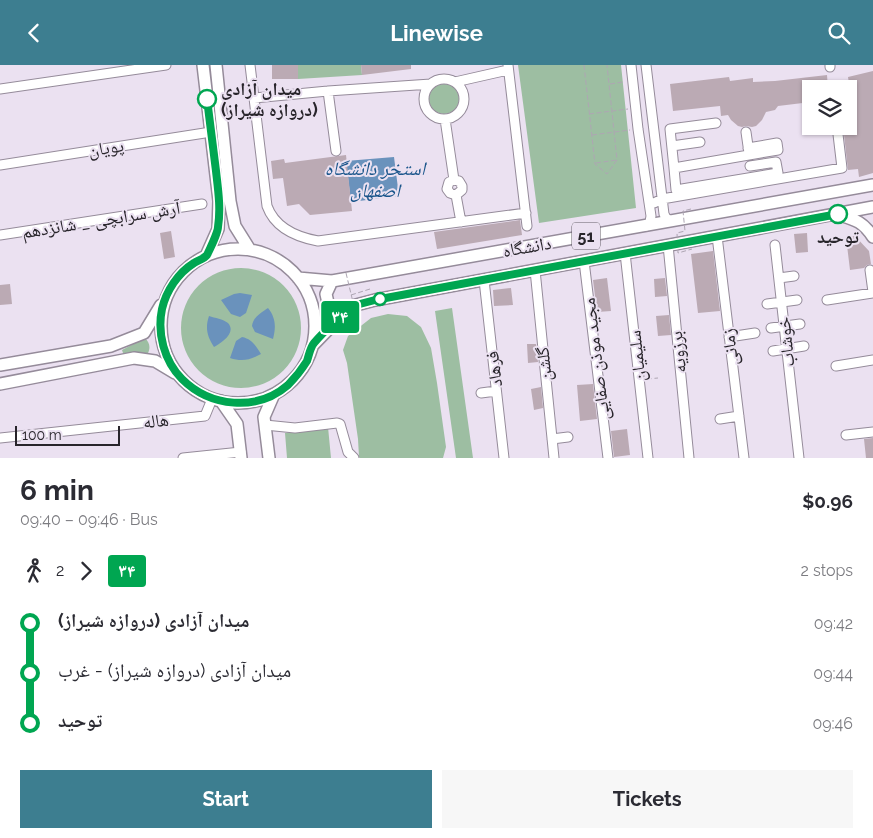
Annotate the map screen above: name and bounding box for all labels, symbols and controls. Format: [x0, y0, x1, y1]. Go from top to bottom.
icon: back [20, 19, 48, 47]
icon: search [825, 19, 853, 47]
text: Linewise [390, 20, 483, 46]
place label: میدان آزادی (دروازه شیراز) [221, 78, 318, 120]
map controls [802, 80, 857, 135]
button: layers [802, 80, 857, 135]
marker: میدان آزادی (دروازه شیراز) [197, 89, 217, 109]
street label: پویان [87, 134, 125, 162]
water label: استخر دانشگاه اصفهان [325, 157, 427, 202]
street label: آرش سرابچی _ شانزدهم [20, 197, 182, 244]
marker: توحید [828, 204, 848, 224]
road number: 51 [572, 223, 600, 250]
place label: توحید [817, 226, 859, 247]
street label: دانشگاه [501, 232, 553, 261]
unlabelled marker [373, 292, 387, 306]
street label: مجید موذن صفایی [578, 297, 614, 421]
line badge: ۳۴ [318, 301, 362, 333]
text: ۳۴ [331, 306, 349, 327]
street label: خوشاب [772, 316, 799, 368]
street label: زمانی [717, 327, 743, 367]
street label: سلیمیان [623, 329, 651, 383]
street label: برزویه [665, 330, 691, 374]
street label: گلشن [531, 345, 557, 382]
street label: فرهاد [481, 350, 506, 388]
street label: هاله [142, 409, 170, 432]
scale bar [15, 423, 120, 446]
text: 100 m [22, 427, 62, 443]
text: 6 min [20, 474, 94, 507]
text: $0.96 [802, 490, 853, 512]
text: 09:40 – 09:46 · Bus [20, 510, 158, 529]
icon: walk [20, 557, 48, 585]
icon: forward [72, 557, 100, 585]
text: ۳۴ [118, 560, 136, 581]
text: 2 [56, 561, 64, 580]
text: 2 stops [801, 561, 853, 580]
text: میدان آزادی (دروازه شیراز) [58, 609, 249, 631]
text: 09:42 [814, 614, 853, 633]
text: میدان آزادی (دروازه شیراز) - غرب [58, 659, 291, 681]
text: 09:44 [813, 664, 853, 683]
text: توحید [58, 709, 102, 731]
text: 09:46 [812, 714, 853, 733]
button: Start [20, 770, 432, 828]
button: Tickets [442, 770, 853, 828]

